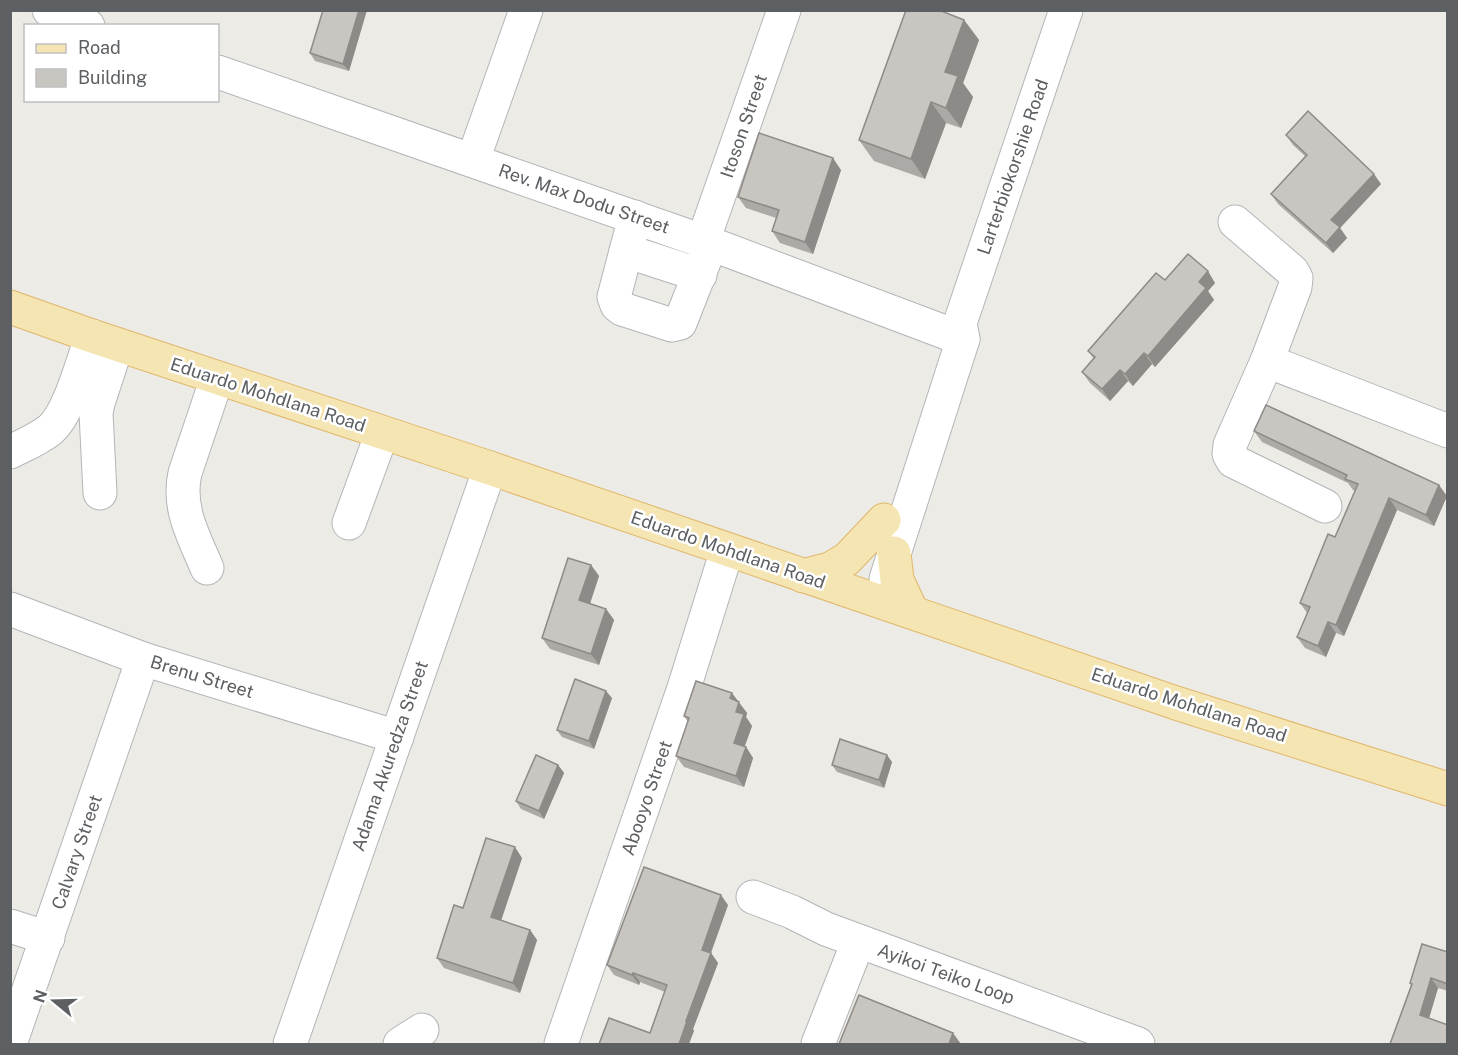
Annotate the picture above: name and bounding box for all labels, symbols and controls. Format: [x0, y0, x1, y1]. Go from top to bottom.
legend [24, 24, 219, 102]
text: Road [78, 37, 121, 58]
text: Building [78, 67, 147, 88]
street label: Itoson Street [716, 71, 771, 181]
street label: Larterbiokorshie Road [973, 76, 1052, 257]
street label: Rev. Max Dodu Street [496, 159, 672, 238]
street label: Eduardo Mohdlana Road [168, 353, 368, 436]
street label: Eduardo Mohdlana Road [628, 506, 828, 593]
street label: Brenu Street [148, 651, 256, 702]
street label: Adama Akuredza Street [347, 658, 432, 854]
street label: Eduardo Mohdlana Road [1089, 663, 1289, 746]
street label: Abooyo Street [617, 738, 676, 858]
street label: Calvary Street [47, 792, 106, 912]
street label: Ayikoi Teiko Loop [875, 939, 1017, 1008]
north arrow [24, 971, 84, 1031]
text: N [29, 987, 51, 1005]

